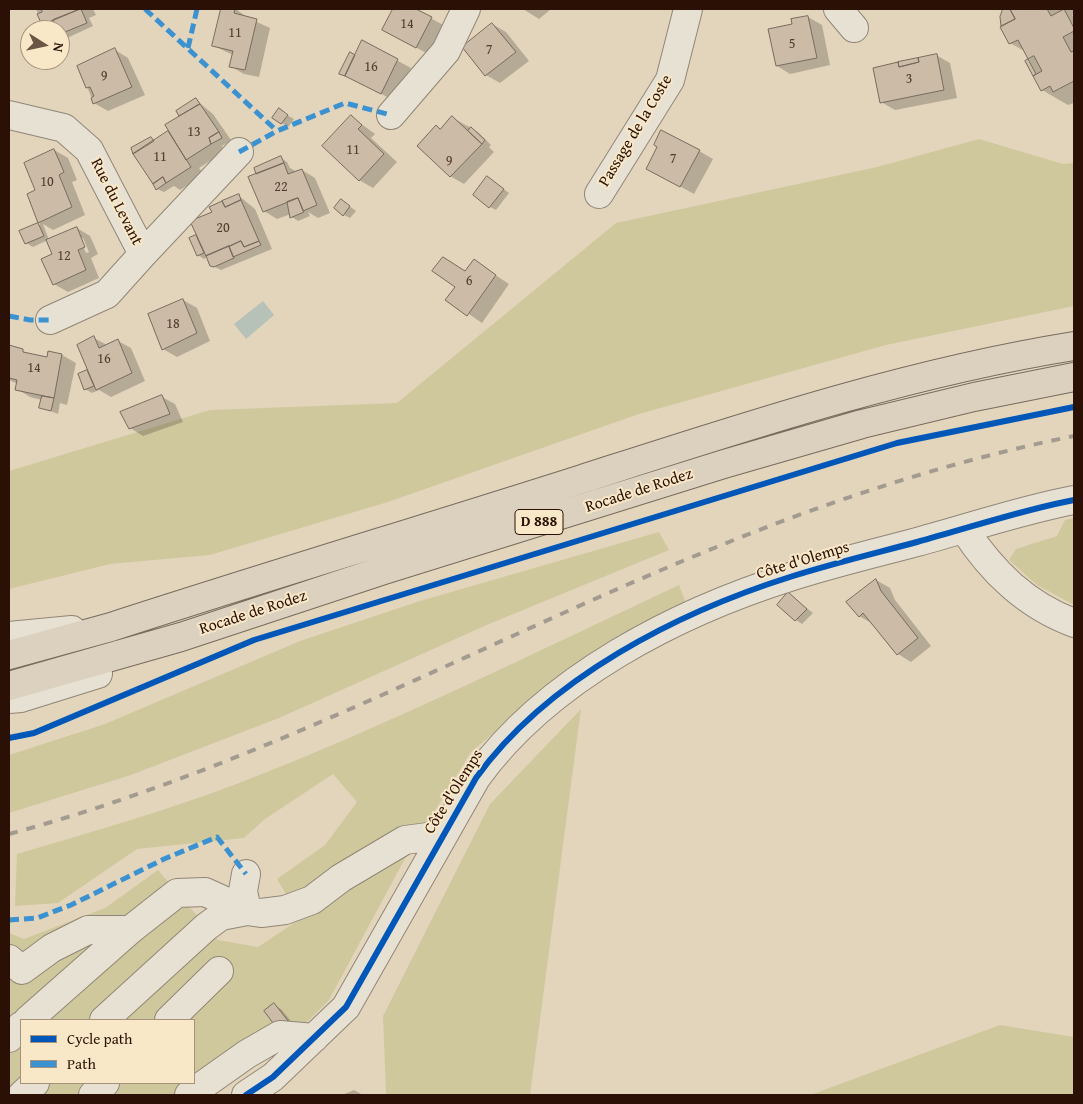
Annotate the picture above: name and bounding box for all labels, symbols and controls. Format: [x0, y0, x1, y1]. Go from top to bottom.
house number: 14 [400, 16, 414, 32]
north arrow [20, 20, 70, 70]
house number: 11 [228, 25, 242, 41]
house number: 5 [789, 36, 795, 52]
text: N [48, 41, 69, 54]
house number: 7 [486, 42, 492, 58]
house number: 16 [364, 59, 378, 75]
house number: 9 [101, 68, 107, 84]
house number: 3 [906, 71, 912, 87]
street label: Passage de la Coste [595, 72, 677, 190]
house number: 13 [187, 124, 201, 140]
house number: 11 [346, 142, 360, 158]
house number: 11 [153, 149, 167, 165]
house number: 7 [670, 151, 676, 167]
house number: 9 [446, 153, 452, 169]
street label: Rue du Levant [86, 155, 146, 249]
house number: 10 [40, 174, 54, 190]
house number: 22 [274, 179, 288, 195]
house number: 20 [216, 220, 230, 236]
house number: 12 [57, 248, 71, 264]
house number: 6 [466, 273, 472, 289]
house number: 18 [166, 316, 180, 332]
house number: 16 [97, 351, 111, 367]
house number: 14 [27, 360, 41, 376]
street label: Rocade de Rodez [583, 465, 695, 517]
road number: D 888 [515, 510, 563, 534]
street label: Côte d'Olemps [754, 538, 852, 584]
street label: Rocade de Rodez [197, 587, 309, 639]
street label: Côte d'Olemps [420, 746, 488, 838]
legend [20, 1019, 195, 1084]
text: Cycle path [67, 1028, 133, 1049]
text: Path [67, 1053, 96, 1074]

